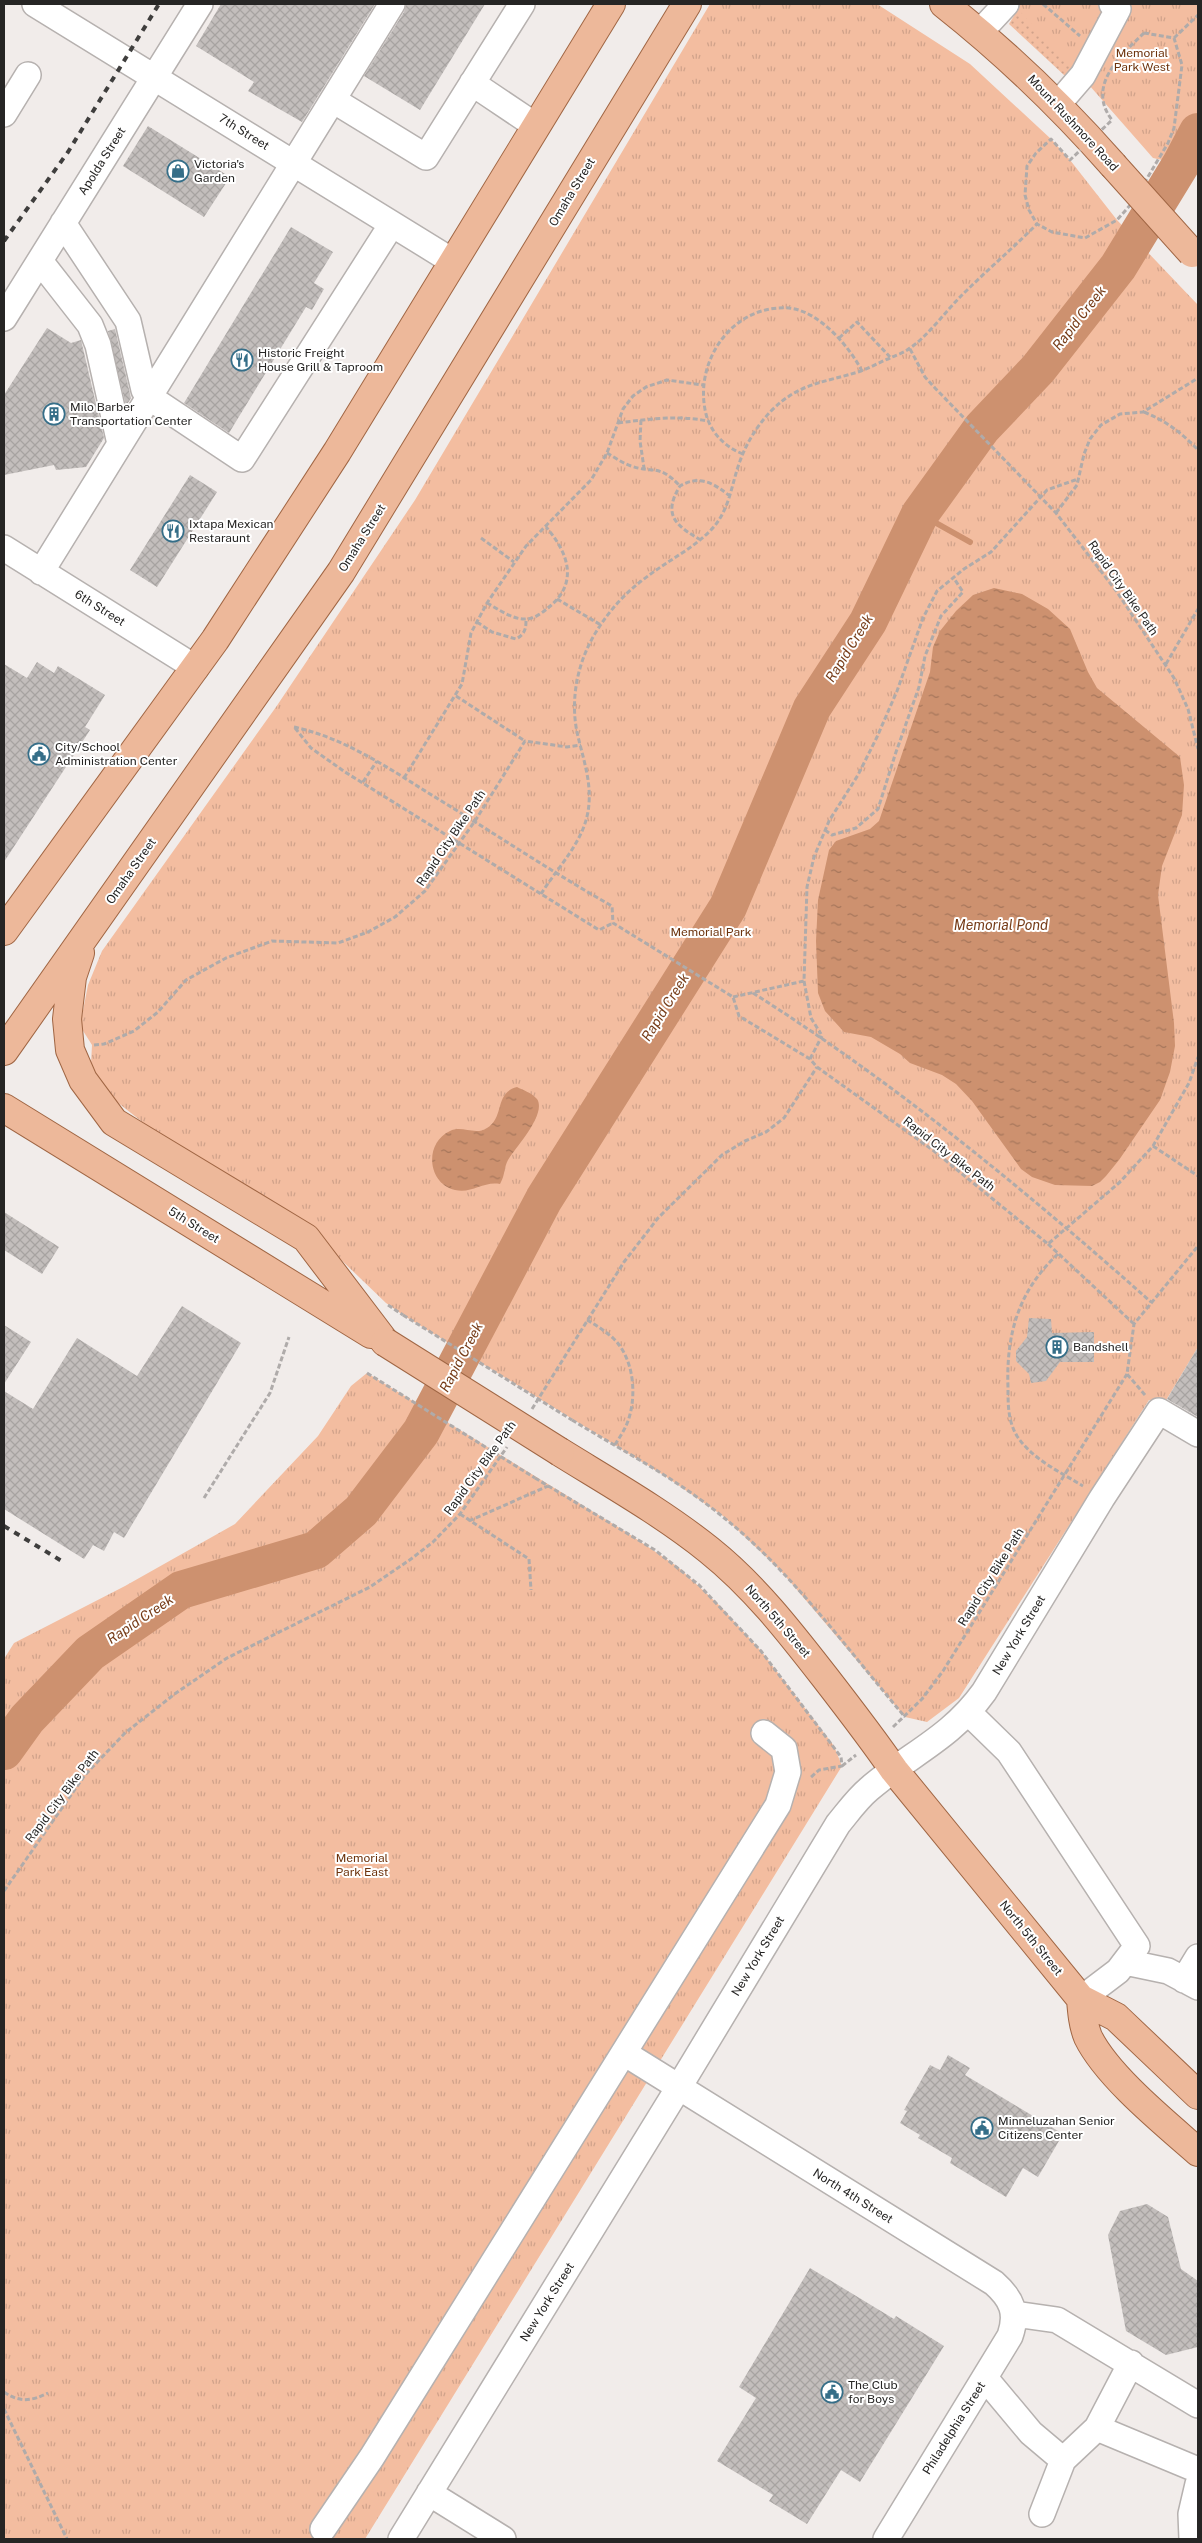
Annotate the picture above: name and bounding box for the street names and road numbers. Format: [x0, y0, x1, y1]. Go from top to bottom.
street label: Mount Rushmore Road [1025, 72, 1121, 174]
street label: 7th Street [216, 111, 272, 153]
street label: Apolda Street [76, 124, 129, 198]
street label: Omaha Street [546, 155, 598, 229]
street label: Omaha Street [336, 501, 389, 574]
street label: Rapid City Bike Path [1085, 538, 1161, 638]
street label: 6th Street [72, 587, 128, 629]
street label: Rapid City Bike Path [414, 787, 488, 889]
street label: Omaha Street [103, 835, 159, 907]
street label: Rapid City Bike Path [900, 1114, 998, 1194]
street label: 5th Street [166, 1204, 222, 1246]
street label: Rapid City Bike Path [441, 1418, 519, 1518]
street label: Rapid City Bike Path [955, 1525, 1027, 1628]
street label: North 5th Street [743, 1582, 814, 1661]
street label: New York Street [990, 1592, 1049, 1677]
street label: Rapid City Bike Path [22, 1747, 102, 1845]
street label: North 5th Street [997, 1898, 1066, 1978]
street label: New York Street [729, 1913, 788, 1998]
street label: North 4th Street [810, 2166, 896, 2226]
street label: New York Street [517, 2260, 577, 2344]
street label: Philadelphia Street [920, 2379, 988, 2477]

